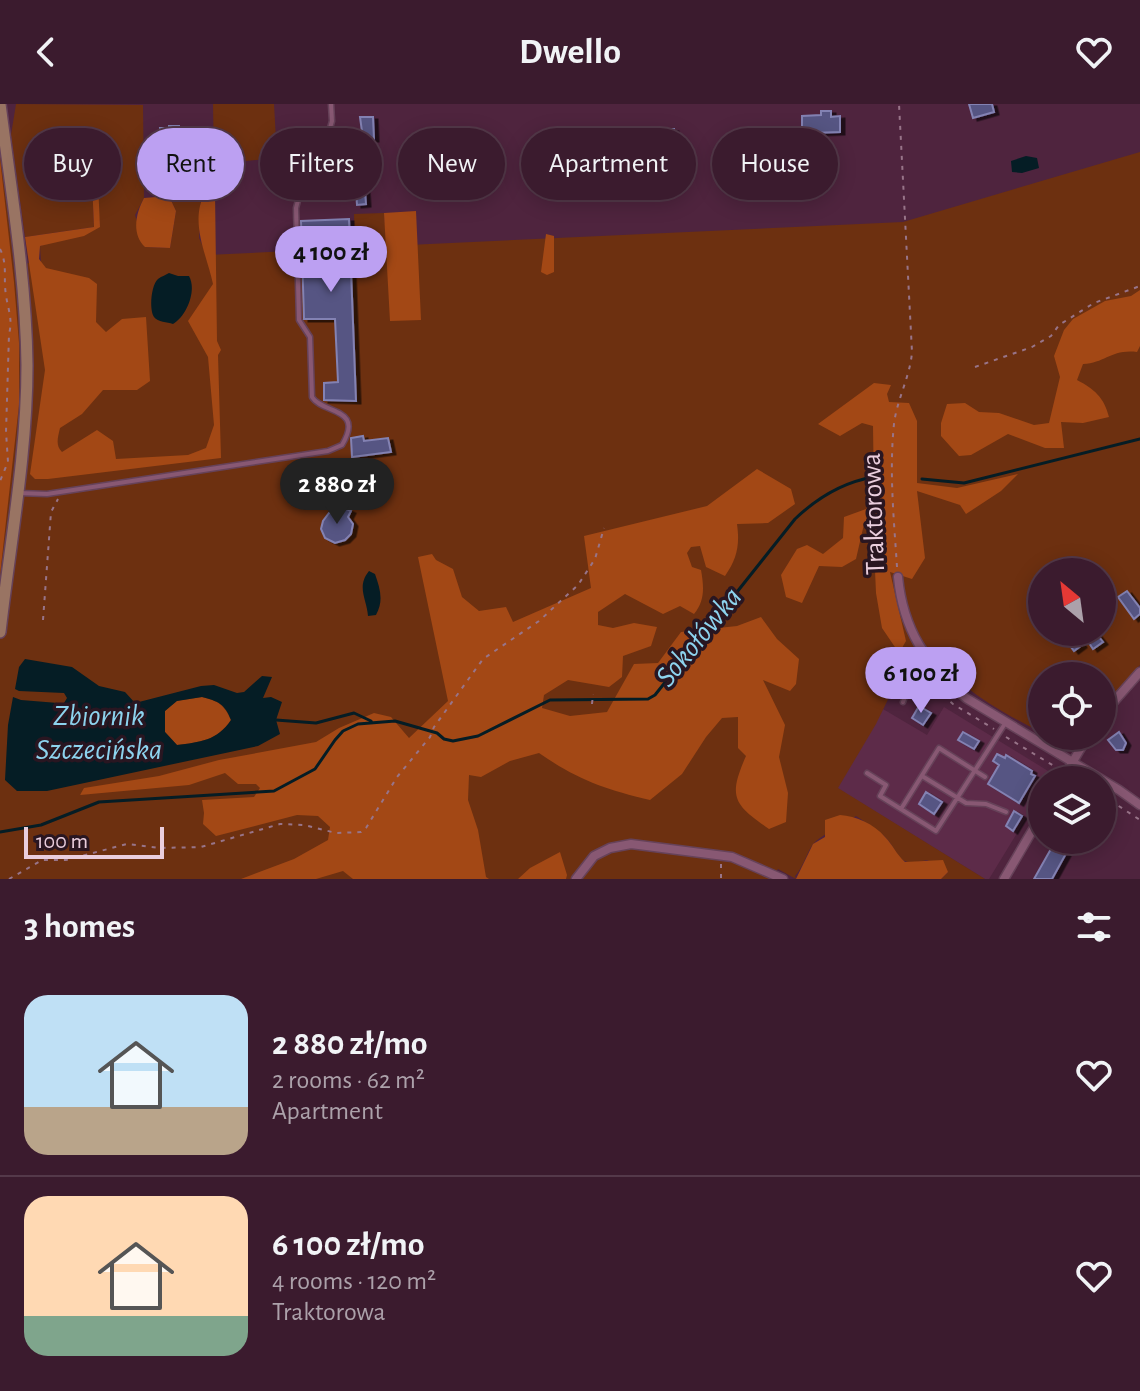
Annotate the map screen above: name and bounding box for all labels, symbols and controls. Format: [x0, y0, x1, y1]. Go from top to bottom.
icon: back [24, 30, 68, 74]
icon: heart [1072, 30, 1116, 74]
text: Dwello [519, 34, 621, 70]
chip: Buy [24, 128, 121, 200]
chip: Rent [137, 128, 244, 200]
chip: Filters [260, 128, 382, 200]
chip: New [398, 128, 505, 200]
chip: Apartment [521, 128, 696, 200]
chip: House [712, 128, 838, 200]
pin: 4 100 zł [248, 226, 414, 294]
text: 4 100 zł [293, 239, 369, 265]
street label: Traktorowa [858, 452, 890, 576]
pin: 2 880 zł [254, 458, 420, 526]
text: 2 880 zł [298, 471, 376, 497]
north arrow [1028, 558, 1116, 646]
map controls [1028, 558, 1116, 854]
water label: Sokołówka [650, 582, 748, 692]
pin: 6 100 zł [838, 647, 1004, 715]
text: 6 100 zł [883, 660, 959, 686]
button: locate [1028, 662, 1116, 750]
water label: Zbiornik Szczecińska [36, 701, 162, 765]
button: layers [1028, 766, 1116, 854]
scale bar [24, 823, 164, 859]
text: 100 m [36, 830, 88, 852]
icon: filters [1072, 905, 1116, 949]
text: 3 homes [24, 910, 135, 944]
icon: home [88, 1027, 184, 1123]
text: 2 880 zł/mo [272, 1027, 428, 1061]
icon: heart [1072, 1053, 1116, 1097]
text: 2 rooms · 62 m² [272, 1067, 425, 1093]
text: Apartment [272, 1098, 383, 1124]
icon: home [88, 1228, 184, 1324]
text: 6 100 zł/mo [272, 1228, 424, 1262]
icon: heart [1072, 1254, 1116, 1298]
text: 4 rooms · 120 m² [272, 1268, 436, 1294]
text: Traktorowa [272, 1299, 385, 1325]

